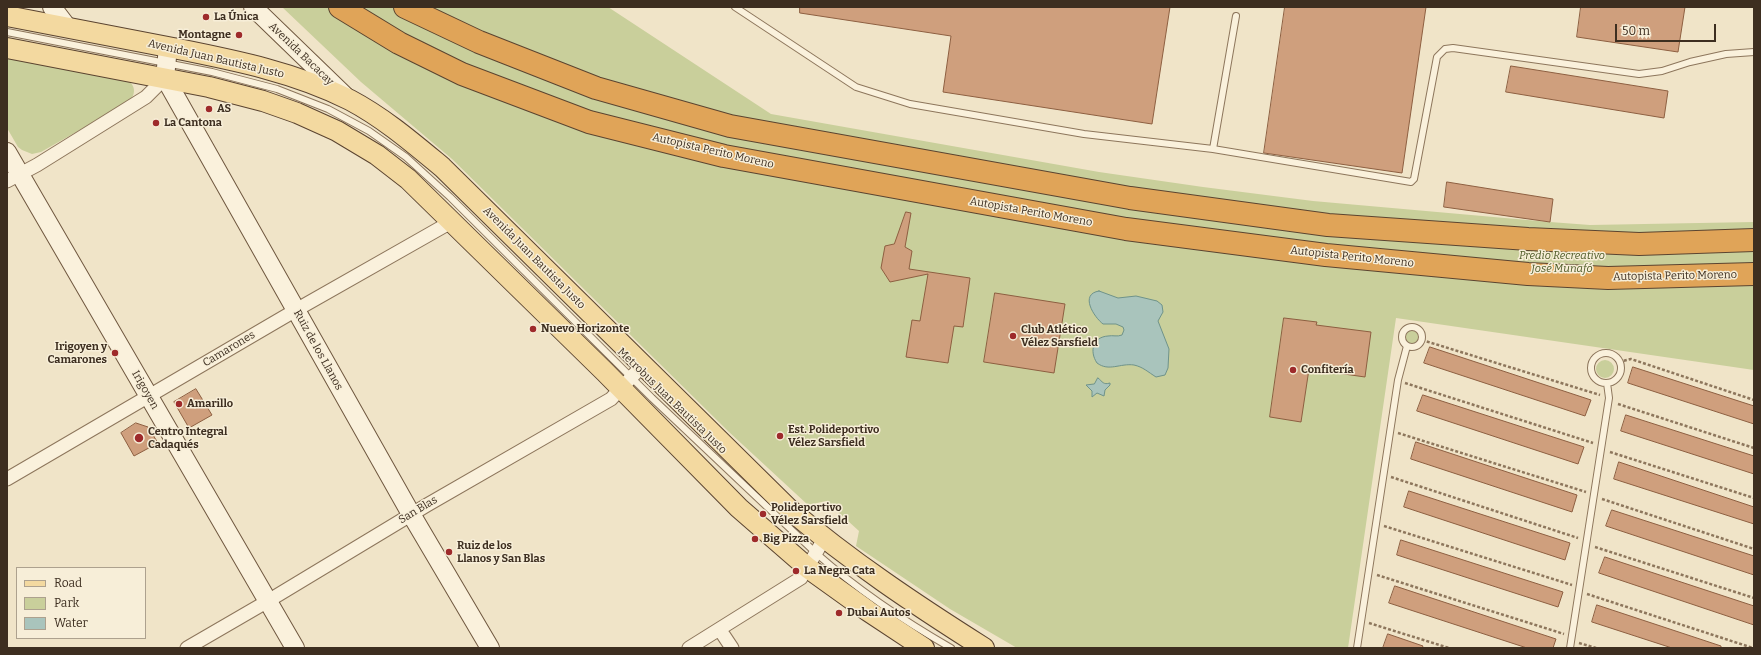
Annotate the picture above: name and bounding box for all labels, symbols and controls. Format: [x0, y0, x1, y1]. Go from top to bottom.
place label: La Única [214, 10, 259, 24]
marker: La Única [201, 12, 211, 22]
scale bar [1617, 16, 1718, 42]
street label: Avenida Bacacay [266, 20, 336, 88]
text: 50 m [1622, 24, 1650, 38]
place label: Montagne [178, 28, 231, 42]
marker: Montagne [234, 30, 244, 40]
street label: Avenida Juan Bautista Justo [147, 37, 285, 81]
place label: AS [217, 102, 231, 116]
marker: AS [204, 104, 214, 114]
place label: La Cantona [164, 116, 222, 130]
marker: La Cantona [151, 118, 161, 128]
street label: Autopista Perito Moreno [651, 131, 775, 171]
street label: Autopista Perito Moreno [969, 195, 1093, 229]
street label: Avenida Juan Bautista Justo [480, 204, 588, 312]
street label: Autopista Perito Moreno [1290, 244, 1414, 270]
park label: Predio Recreativo José Munafó [1519, 249, 1605, 275]
street label: Autopista Perito Moreno [1613, 268, 1737, 284]
street label: Ruiz de los Llanos [290, 307, 346, 393]
place label: Nuevo Horizonte [541, 322, 629, 336]
place label: Club Atlético Vélez Sarsfield [1021, 323, 1098, 349]
marker: Nuevo Horizonte [528, 324, 538, 334]
street label: Camarones [201, 328, 257, 370]
marker: Club Atlético Vélez Sarsfield [1008, 331, 1018, 341]
place label: Irigoyen y Camarones [48, 340, 107, 366]
street label: Metrobus Juan Bautista Justo [615, 345, 729, 457]
marker: Irigoyen y Camarones [110, 348, 120, 358]
place label: Confitería [1301, 363, 1354, 377]
marker: Confitería [1288, 365, 1298, 375]
street label: Irigoyen [129, 368, 161, 412]
place label: Amarillo [187, 397, 233, 411]
marker: Amarillo [174, 399, 184, 409]
place label: Est. Polideportivo Vélez Sarsfield [788, 423, 879, 449]
place label: Centro Integral Cadaqués [148, 425, 227, 451]
marker: Est. Polideportivo Vélez Sarsfield [775, 431, 785, 441]
marker: Centro Integral Cadaqués [133, 432, 145, 444]
street label: San Blas [396, 493, 440, 527]
place label: Polideportivo Vélez Sarsfield [771, 501, 848, 527]
marker: Polideportivo Vélez Sarsfield [758, 509, 768, 519]
place label: Big Pizza [763, 532, 809, 546]
marker: Big Pizza [750, 534, 760, 544]
place label: Ruiz de los Llanos y San Blas [457, 539, 545, 565]
marker: Ruiz de los Llanos y San Blas [444, 547, 454, 557]
place label: La Negra Cata [804, 564, 875, 578]
marker: La Negra Cata [791, 566, 801, 576]
legend [16, 567, 146, 639]
text: Road [54, 576, 82, 590]
text: Park [54, 596, 79, 610]
place label: Dubai Autos [847, 606, 910, 620]
marker: Dubai Autos [834, 608, 844, 618]
text: Water [54, 616, 88, 630]

